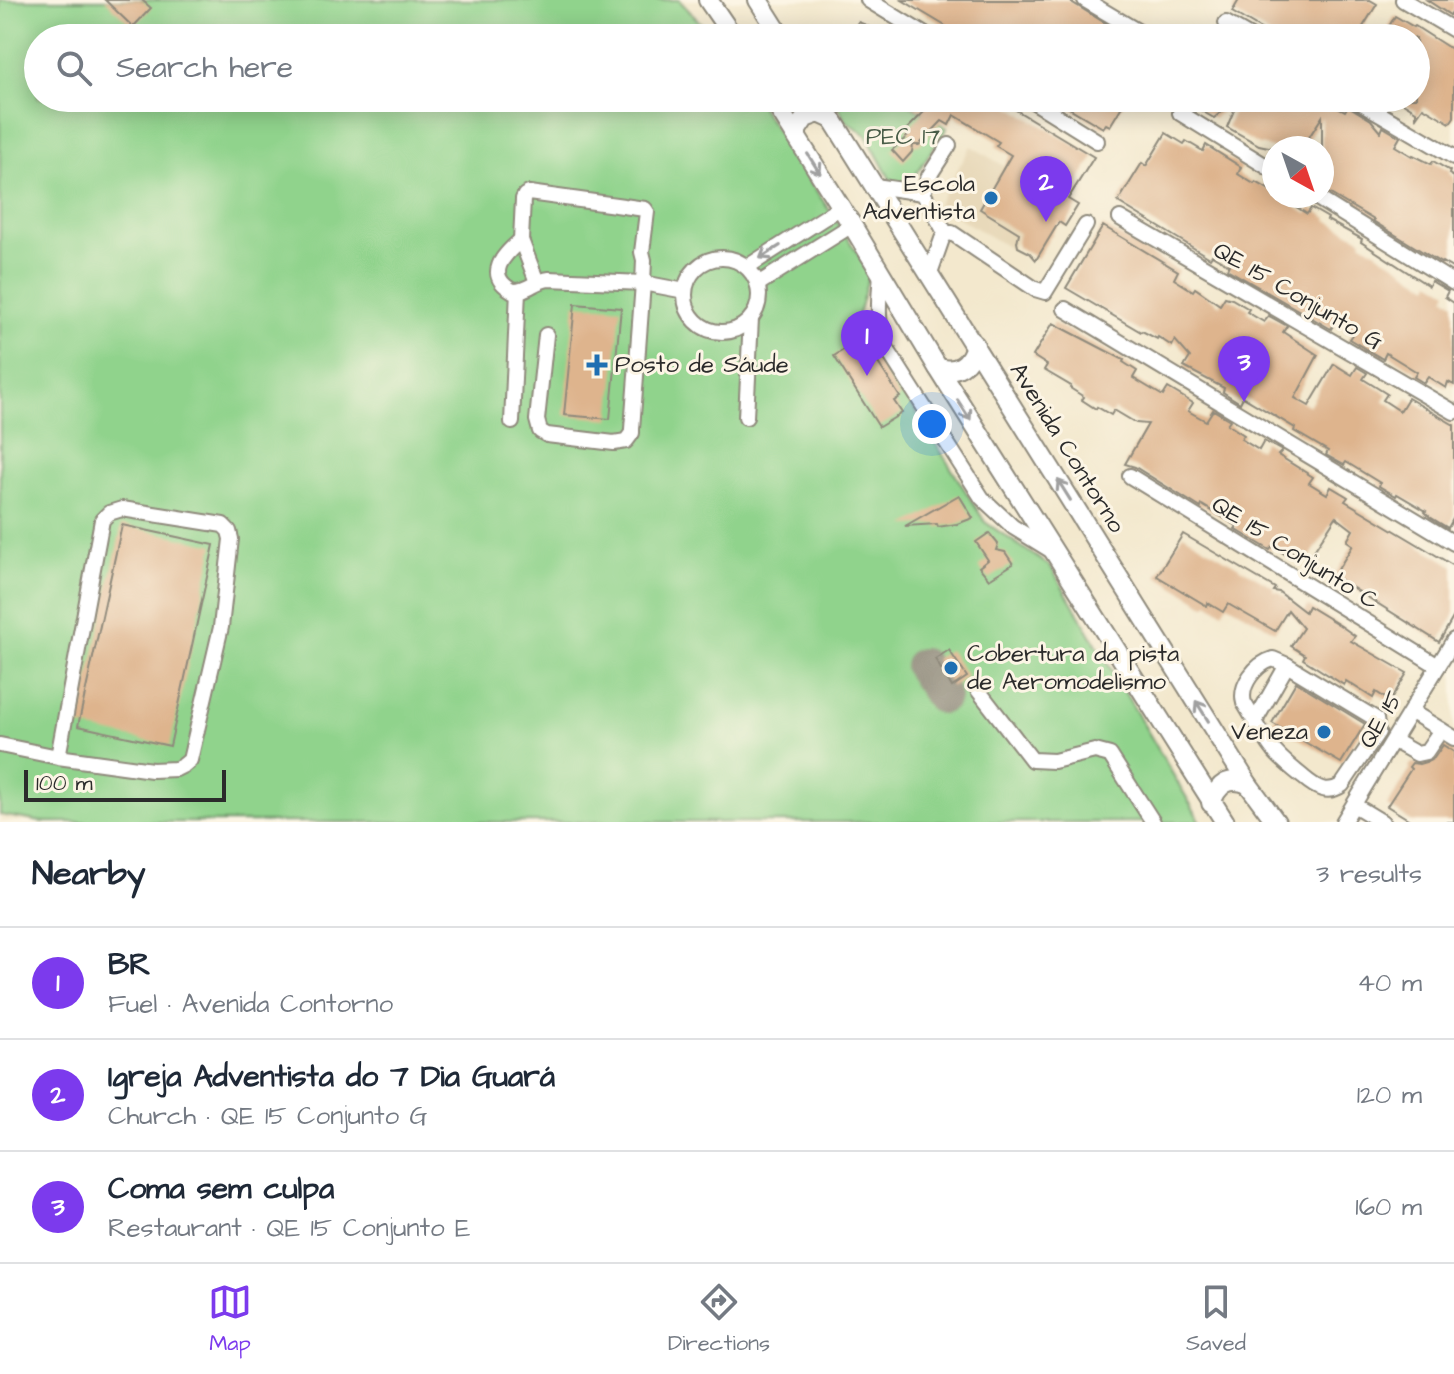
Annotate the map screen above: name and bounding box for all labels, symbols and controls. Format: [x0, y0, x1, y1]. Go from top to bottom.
search box [24, 24, 1430, 112]
icon: search [52, 46, 96, 90]
text: Search here [116, 47, 293, 89]
park label: PEC 17 [866, 120, 940, 154]
north arrow [1262, 136, 1334, 208]
one-way arrow [807, 152, 823, 175]
pin: 2 [1020, 156, 1072, 222]
place label: Escola Adventista [863, 167, 975, 229]
marker: Escola Adventista [982, 189, 1000, 207]
street label: QE 15 Conjunto G [1207, 234, 1390, 359]
one-way arrow [760, 243, 782, 260]
pin: 1 [841, 310, 893, 376]
pin: 3 [1218, 336, 1270, 402]
place label: Posto de Sáude [615, 348, 789, 382]
marker: Posto de Sáude [586, 354, 608, 376]
street label: Avenida Contorno [1001, 356, 1133, 540]
one-way arrow [956, 398, 972, 421]
your location [912, 404, 952, 444]
one-way arrow [1056, 479, 1072, 502]
street label: QE 15 Conjunto C [1205, 488, 1385, 618]
place label: Cobertura da pista de Aeromodelismo [967, 637, 1179, 699]
marker: Cobertura da pista de Aeromodelismo [942, 659, 960, 677]
street label: QE 15 [1351, 685, 1411, 755]
one-way arrow [1193, 700, 1210, 722]
place label: Veneza [1231, 715, 1308, 749]
marker: Veneza [1315, 723, 1333, 741]
scale bar [24, 766, 226, 802]
text: 100 m [36, 768, 93, 799]
text: Nearby [32, 850, 146, 898]
text: 3 results [1316, 856, 1422, 892]
text: BR [108, 944, 151, 986]
text: 1 [56, 965, 60, 1001]
text: 40 m [1357, 965, 1422, 1001]
text: Fuel · Avenida Contorno [108, 986, 393, 1022]
text: Igreja Adventista do 7 Dia Guará [108, 1056, 555, 1098]
text: 2 [51, 1077, 65, 1113]
text: 120 m [1357, 1077, 1422, 1113]
text: Church · QE 15 Conjunto G [108, 1098, 428, 1134]
text: Coma sem culpa [108, 1168, 334, 1210]
text: 3 [51, 1189, 65, 1225]
text: 160 m [1355, 1189, 1422, 1225]
text: Restaurant · QE 15 Conjunto E [108, 1210, 470, 1246]
tab: Map [208, 1280, 252, 1359]
tab: Directions [668, 1280, 770, 1359]
tab: Saved [1186, 1280, 1246, 1359]

